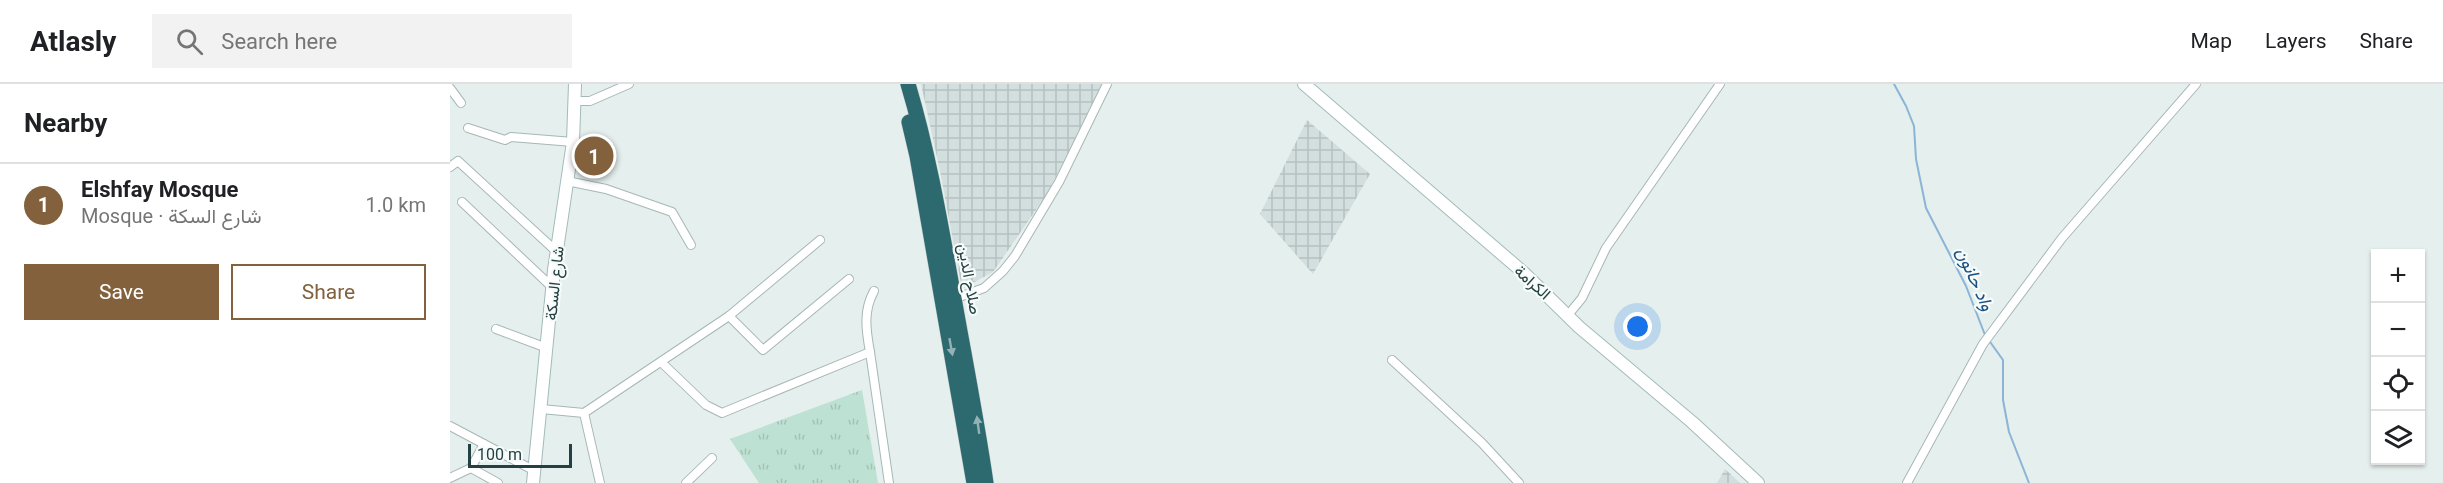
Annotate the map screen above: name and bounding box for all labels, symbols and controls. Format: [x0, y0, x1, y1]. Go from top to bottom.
search box [152, 14, 572, 68]
text: Atlasly [30, 25, 116, 58]
icon: search [173, 25, 206, 58]
text: Search here [221, 29, 337, 54]
text: Map [2190, 29, 2232, 53]
text: Layers [2265, 29, 2326, 53]
text: Share [2359, 29, 2413, 53]
text: Nearby [24, 108, 107, 138]
pin: 1 [574, 134, 614, 178]
text: Elshfay Mosque [81, 177, 238, 202]
text: 1 [38, 193, 49, 217]
text: 1.0 km [366, 193, 426, 217]
text: Mosque · شارع السكة [81, 204, 261, 228]
street label: صلاح الدين [952, 242, 985, 316]
water label: واد حانون [1951, 244, 1999, 314]
street label: شارع السكة [541, 245, 570, 321]
map controls [2371, 249, 2425, 465]
button: + [2371, 249, 2425, 303]
street label: الكرامة [1510, 261, 1555, 304]
button: Save [24, 264, 219, 320]
button: Share [231, 264, 426, 320]
button: − [2371, 303, 2425, 357]
your location [1623, 312, 1652, 341]
one-way arrow [947, 338, 956, 357]
button: locate [2371, 357, 2425, 411]
button: layers [2371, 411, 2425, 465]
one-way arrow [973, 415, 982, 434]
scale bar [468, 441, 572, 468]
text: 100 m [477, 445, 522, 464]

